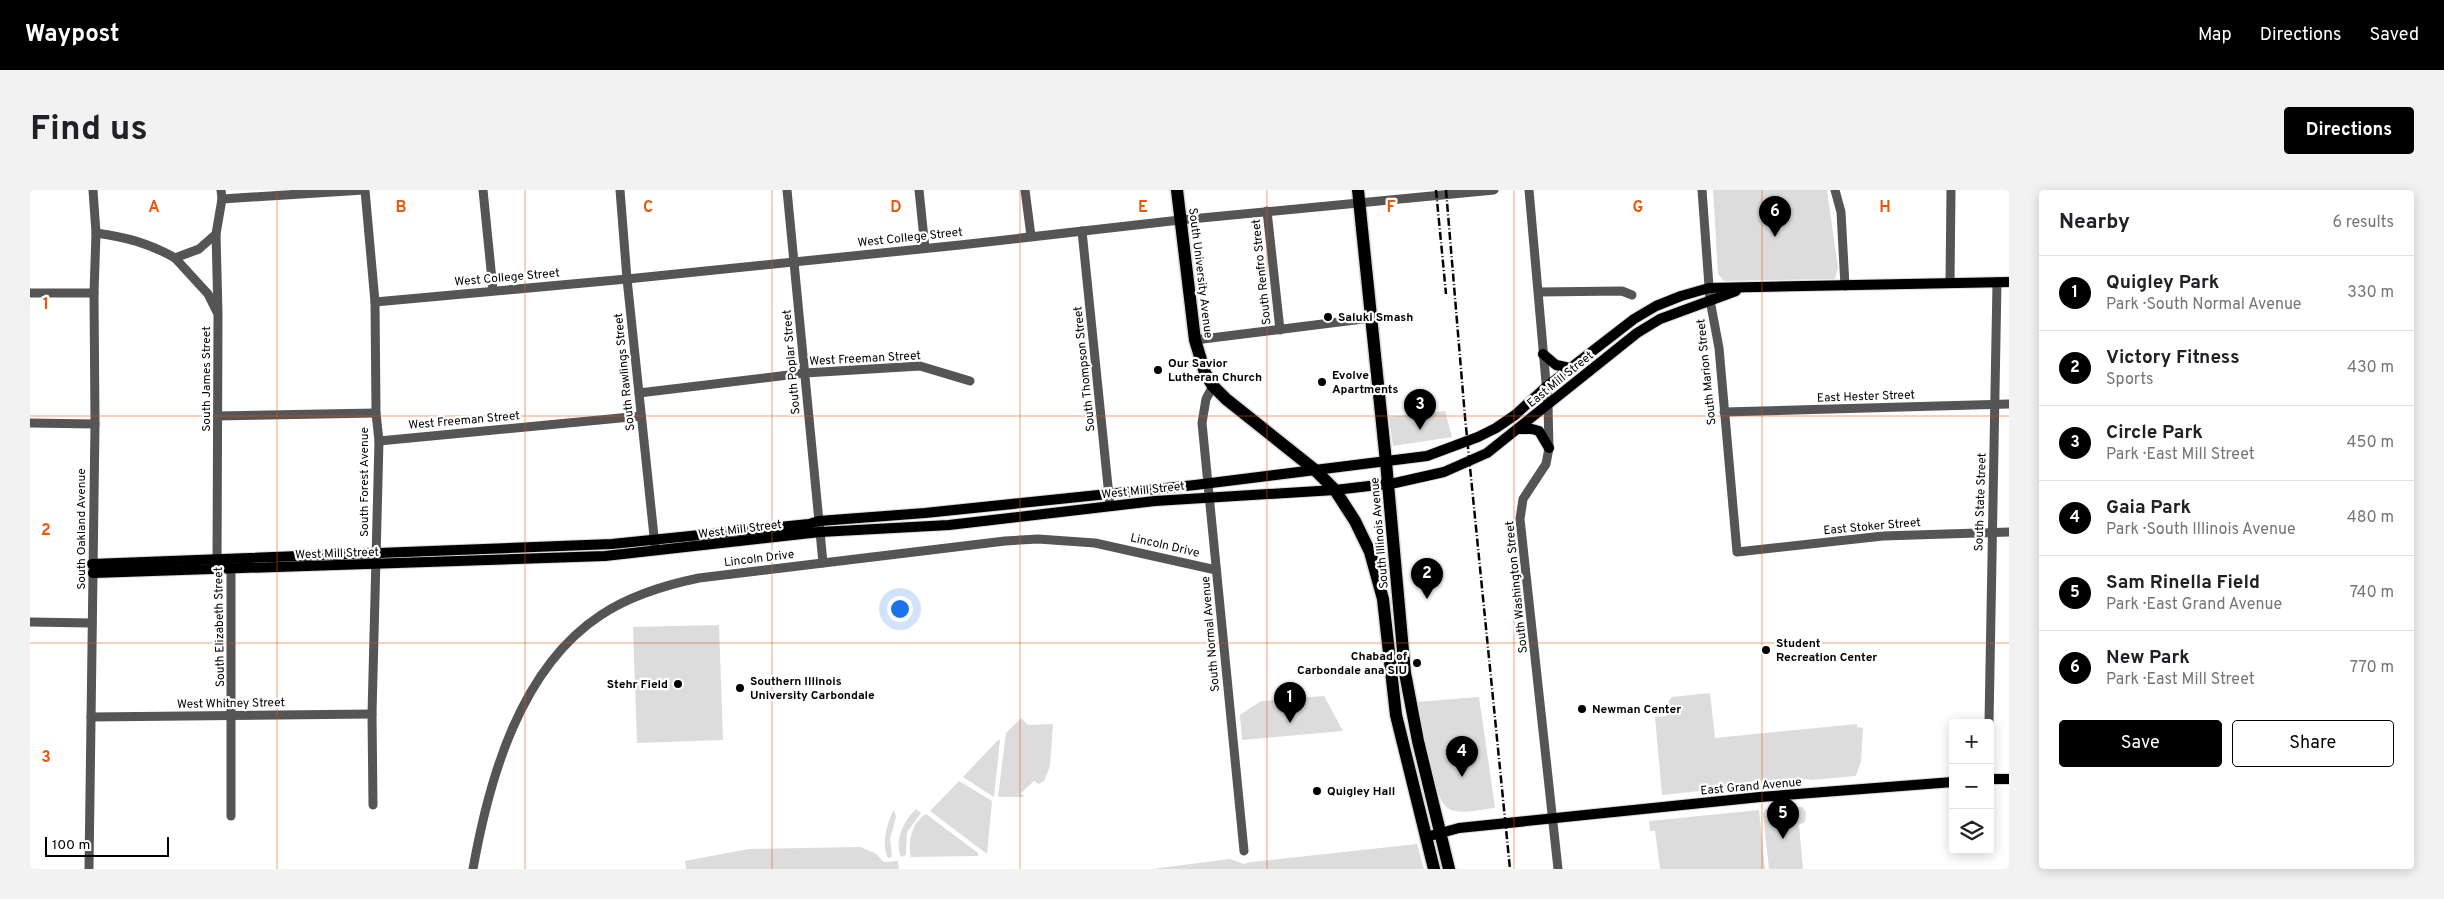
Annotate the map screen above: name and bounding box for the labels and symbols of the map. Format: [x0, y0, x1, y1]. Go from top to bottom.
pin: 6 [1759, 196, 1791, 237]
text: A [148, 198, 160, 218]
text: B [395, 198, 407, 218]
text: C [643, 198, 653, 218]
text: D [890, 198, 902, 218]
text: E [1138, 198, 1148, 218]
text: F [1386, 198, 1396, 218]
text: G [1633, 198, 1643, 218]
text: H [1879, 198, 1891, 218]
street label: South University Avenue [1184, 207, 1216, 339]
street label: South Renfro Street [1248, 218, 1276, 326]
street label: West College Street [857, 225, 963, 251]
street label: West College Street [454, 265, 560, 291]
text: 1 [43, 295, 49, 315]
street label: South Thompson Street [1070, 305, 1100, 432]
street label: South Poplar Street [779, 309, 805, 415]
place label: Saluki Smash [1338, 310, 1413, 326]
marker: Saluki Smash [1322, 311, 1334, 323]
street label: South Rawlings Street [611, 312, 639, 432]
street label: South Marion Street [1693, 318, 1721, 426]
street label: South James Street [199, 326, 215, 432]
street label: West Freeman Street [809, 348, 921, 370]
street label: East Mill Street [1524, 348, 1597, 412]
place label: Our Savior Lutheran Church [1168, 356, 1262, 386]
marker: Our Savior Lutheran Church [1152, 364, 1164, 376]
place label: Evolve Apartments [1332, 368, 1398, 398]
marker: Evolve Apartments [1316, 376, 1328, 388]
street label: East Hester Street [1817, 387, 1915, 407]
pin: 3 [1404, 389, 1436, 430]
street label: West Freeman Street [408, 408, 520, 434]
street label: South Forest Avenue [357, 427, 373, 537]
street label: South State Street [1971, 452, 1991, 552]
street label: South Oakland Avenue [74, 468, 90, 590]
street label: South Illinois Avenue [1367, 477, 1393, 589]
street label: West Mill Street [1101, 479, 1186, 503]
street label: East Stoker Street [1823, 515, 1921, 539]
street label: West Mill Street [698, 517, 783, 543]
street label: South Washington Street [1502, 520, 1532, 654]
text: 2 [41, 521, 51, 541]
street label: Lincoln Drive [1129, 530, 1201, 562]
street label: West Mill Street [295, 545, 379, 563]
street label: Lincoln Drive [723, 547, 795, 571]
pin: 2 [1411, 558, 1443, 599]
street label: South Elizabeth Street [211, 567, 229, 687]
street label: South Normal Avenue [1198, 575, 1224, 692]
your location [887, 596, 913, 622]
place label: Student Recreation Center [1776, 636, 1877, 666]
marker: Student Recreation Center [1760, 644, 1772, 656]
place label: Chabad of Carbondale ana SIU [1297, 649, 1408, 679]
marker: Chabad of Carbondale ana SIU [1411, 657, 1423, 669]
place label: Southern Illinois University Carbondale [750, 674, 875, 704]
place label: Stehr Field [607, 677, 668, 693]
marker: Stehr Field [672, 678, 684, 690]
marker: Southern Illinois University Carbondale [734, 682, 746, 694]
pin: 1 [1274, 682, 1306, 723]
street label: West Whitney Street [177, 695, 285, 713]
place label: Newman Center [1592, 702, 1681, 718]
marker: Newman Center [1576, 703, 1588, 715]
pin: 4 [1446, 736, 1478, 777]
text: 3 [41, 748, 51, 768]
street label: East Grand Avenue [1700, 775, 1802, 799]
place label: Quigley Hall [1327, 784, 1395, 800]
marker: Quigley Hall [1311, 785, 1323, 797]
pin: 5 [1767, 798, 1799, 839]
scale bar [45, 834, 169, 857]

